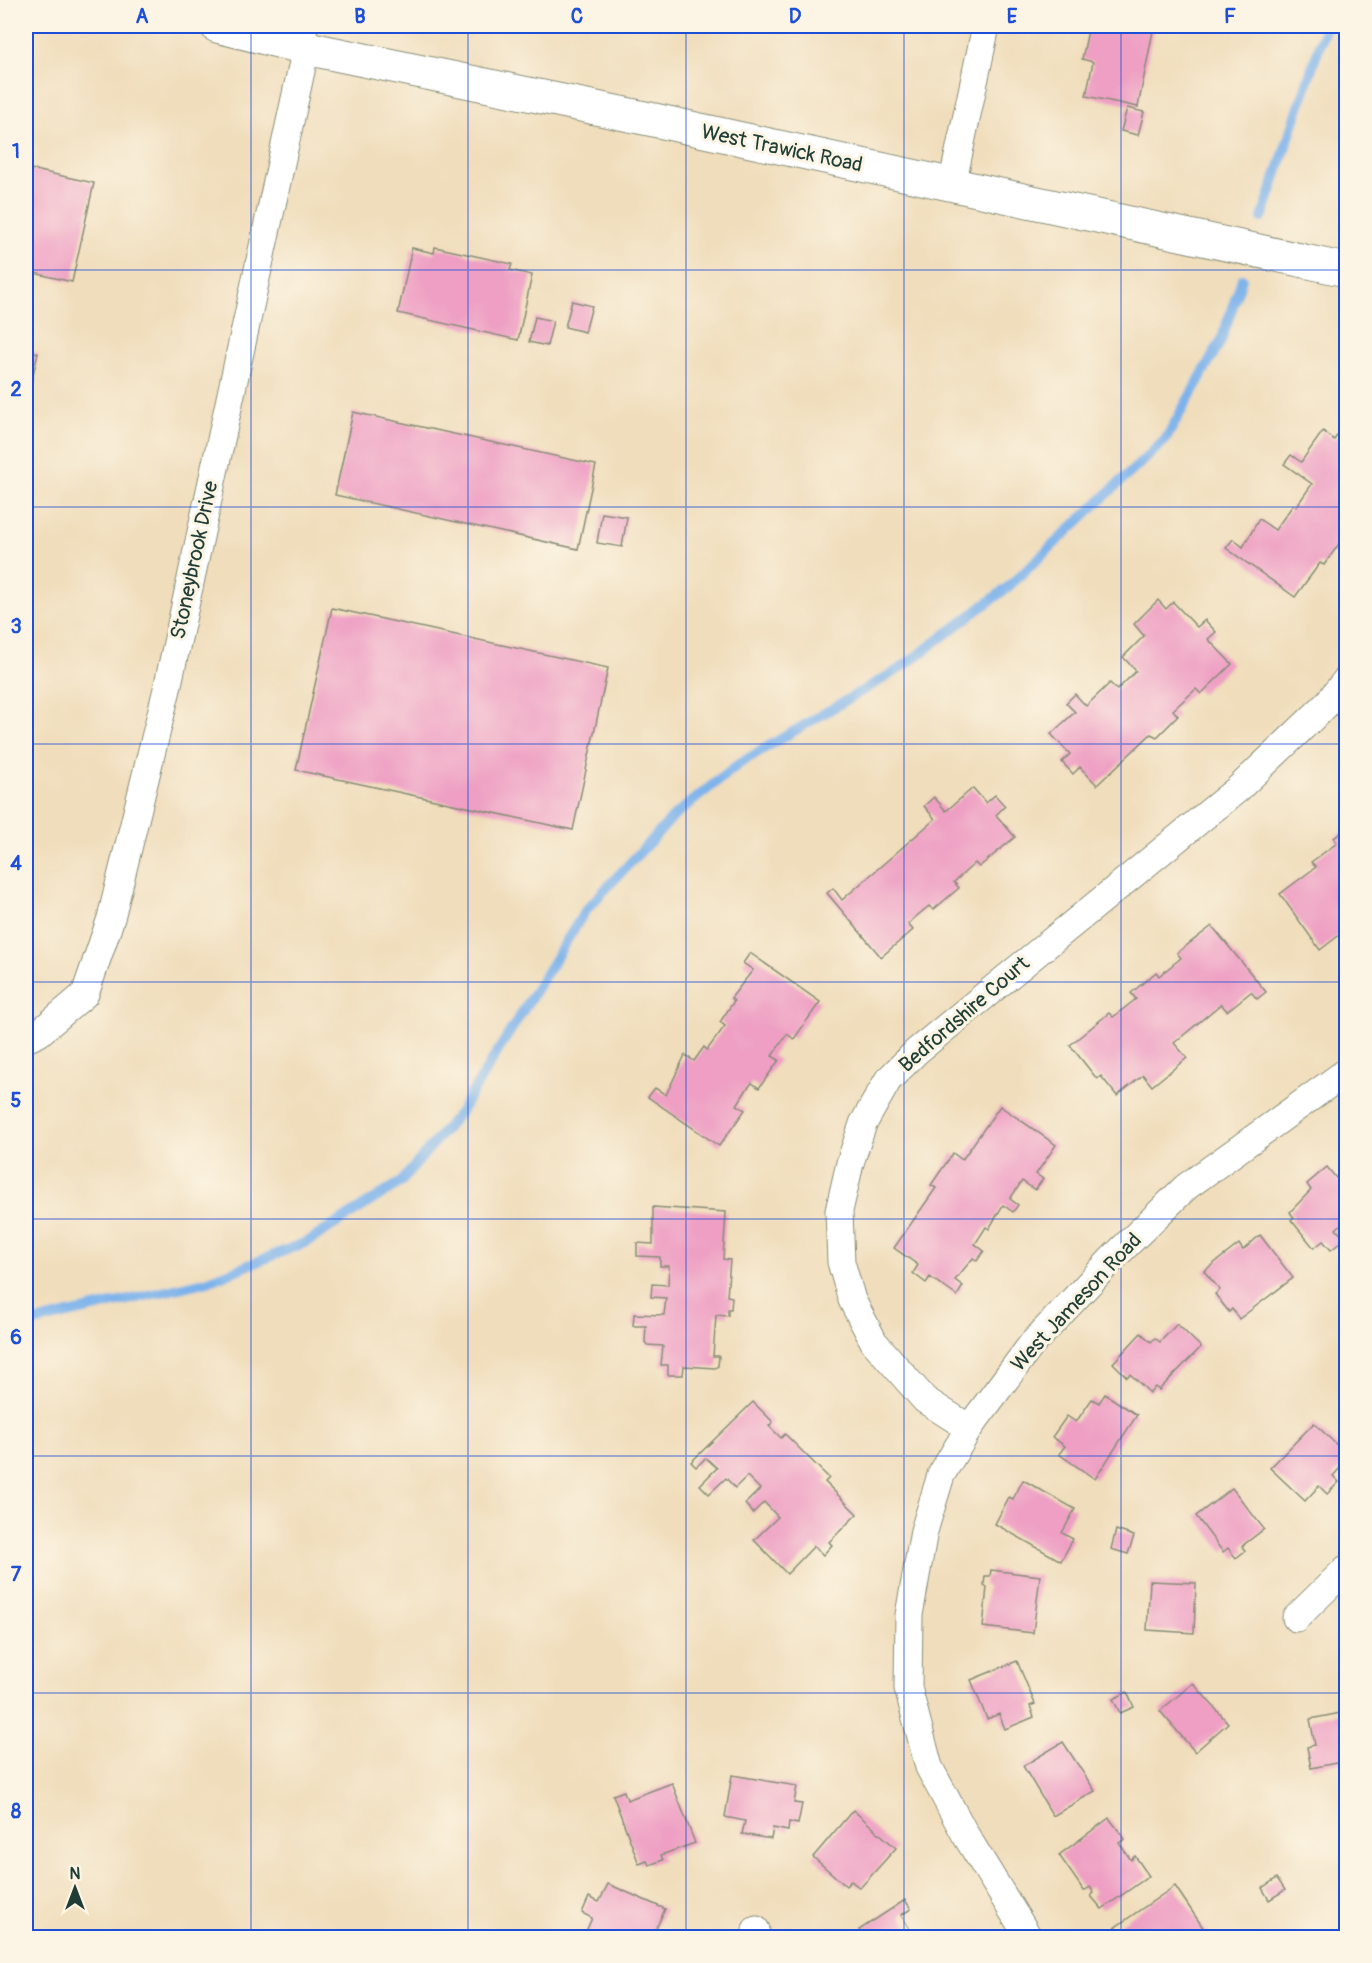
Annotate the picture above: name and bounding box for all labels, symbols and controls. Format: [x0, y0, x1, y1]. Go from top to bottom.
text: A [136, 4, 149, 29]
text: B [354, 4, 366, 29]
text: C [571, 4, 583, 29]
text: D [789, 4, 802, 29]
text: E [1007, 4, 1018, 29]
text: F [1224, 4, 1236, 29]
street label: West Trawick Road [699, 118, 865, 179]
text: 1 [12, 139, 20, 164]
text: 2 [10, 377, 22, 402]
street label: Stoneybrook Drive [165, 478, 225, 642]
text: 3 [10, 614, 22, 639]
text: 4 [10, 851, 22, 876]
street label: Bedfordshire Court [893, 950, 1036, 1078]
text: 5 [11, 1088, 22, 1113]
street label: West Jameson Road [1005, 1227, 1148, 1377]
text: 6 [10, 1325, 22, 1350]
text: 7 [11, 1562, 22, 1587]
text: 8 [11, 1799, 21, 1824]
north arrow [45, 1858, 105, 1918]
text: N [70, 1864, 81, 1884]

